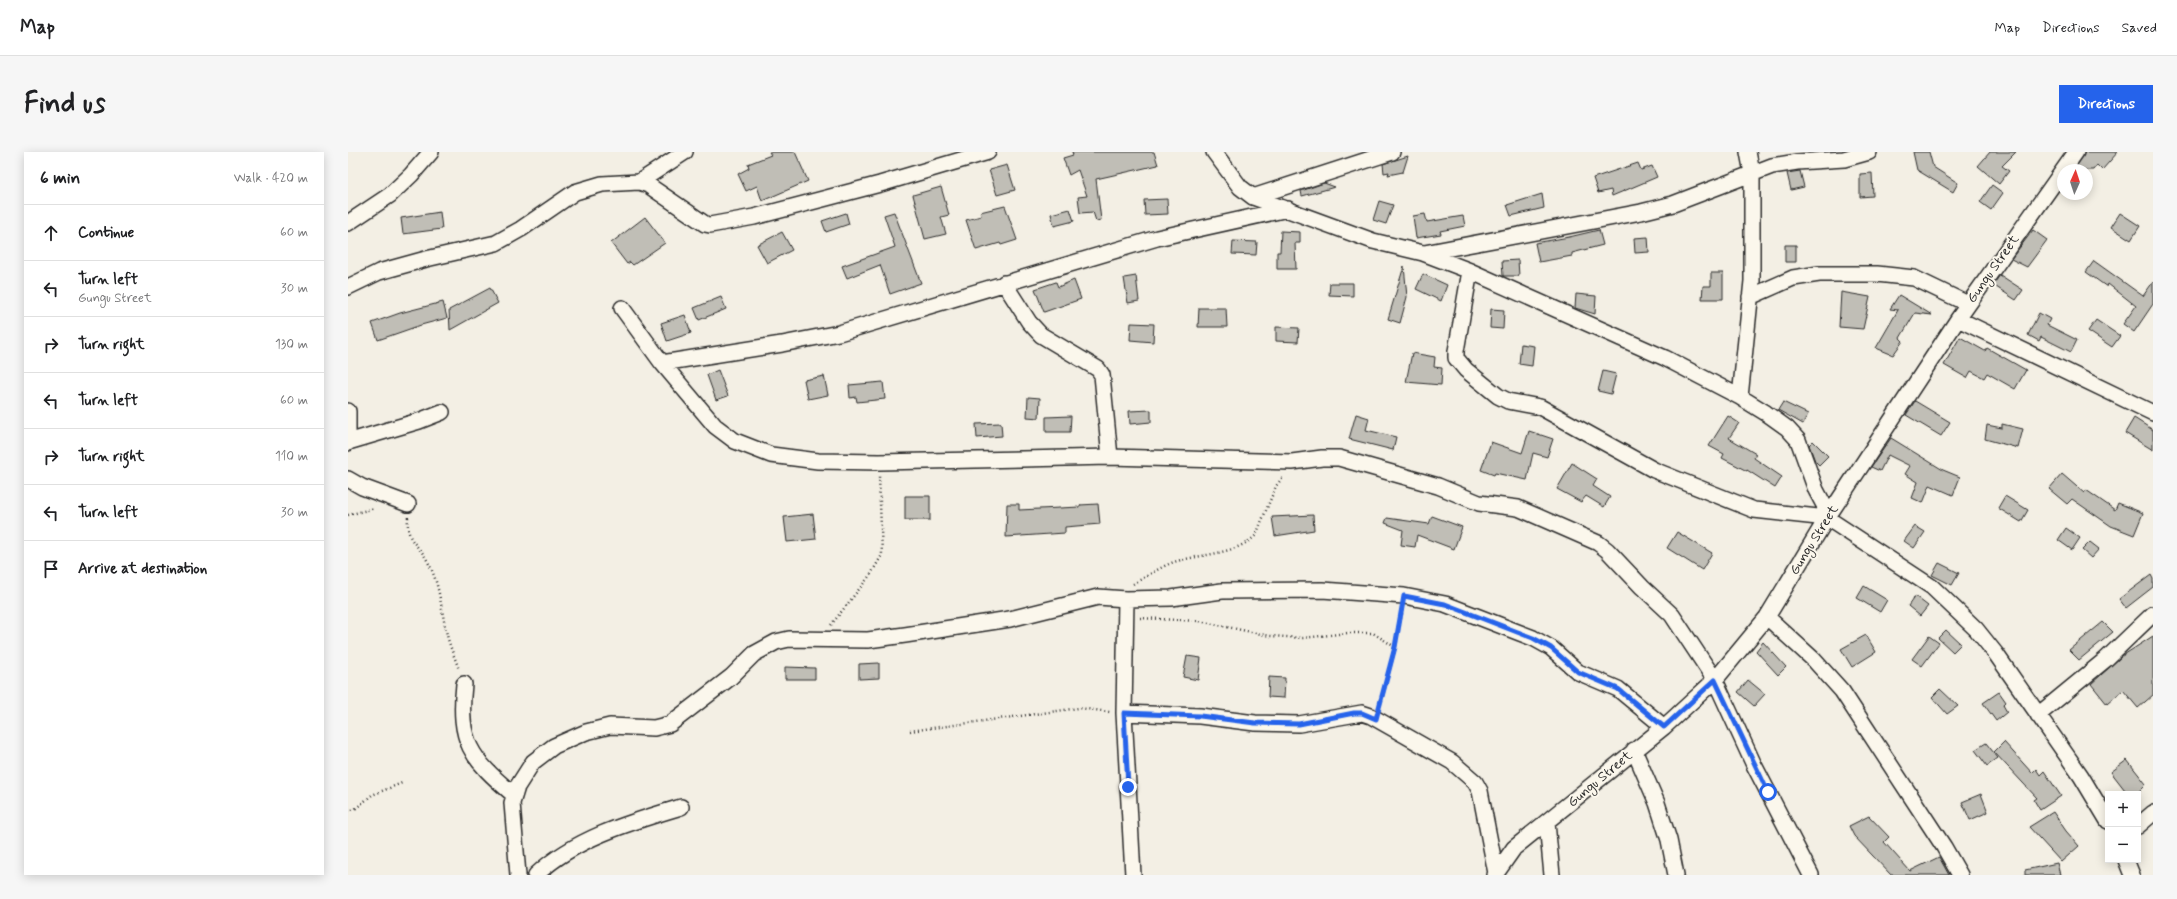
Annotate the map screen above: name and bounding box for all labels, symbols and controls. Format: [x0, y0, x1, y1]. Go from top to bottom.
text: Map [20, 15, 55, 40]
text: Map [1994, 19, 2020, 37]
text: Directions [2042, 19, 2100, 37]
text: Saved [2122, 19, 2157, 37]
button: Directions [2059, 85, 2153, 123]
text: Find us [24, 86, 105, 123]
north arrow [2057, 164, 2093, 200]
text: 6 min [40, 167, 80, 189]
text: Walk · 420 m [234, 170, 308, 187]
icon: ahead [40, 222, 62, 244]
text: Continue [78, 223, 134, 243]
text: 60 m [280, 224, 308, 241]
street label: Gungu Street [1963, 231, 2024, 307]
text: Turn left [78, 270, 138, 290]
icon: left [40, 278, 62, 300]
text: 30 m [281, 280, 308, 297]
text: Gungu Street [78, 290, 152, 307]
icon: right [40, 334, 62, 356]
text: Turn right [78, 335, 145, 355]
text: 130 m [275, 336, 308, 353]
icon: left [40, 390, 62, 412]
text: Turn left [78, 391, 138, 411]
text: 60 m [280, 392, 308, 409]
icon: right [40, 446, 62, 468]
text: Turn right [78, 447, 145, 467]
text: 110 m [275, 448, 308, 465]
street label: Gungu Street [1785, 501, 1844, 579]
icon: left [40, 502, 62, 524]
text: Turn left [78, 503, 138, 523]
text: 30 m [281, 504, 308, 521]
icon: arrive [40, 558, 62, 580]
text: Arrive at destination [78, 559, 207, 579]
street label: Gungu Street [1564, 746, 1637, 812]
route end [1119, 778, 1137, 796]
route start [1759, 783, 1777, 801]
map controls [2105, 791, 2141, 863]
button: + [2105, 791, 2141, 827]
button: − [2105, 827, 2141, 863]

